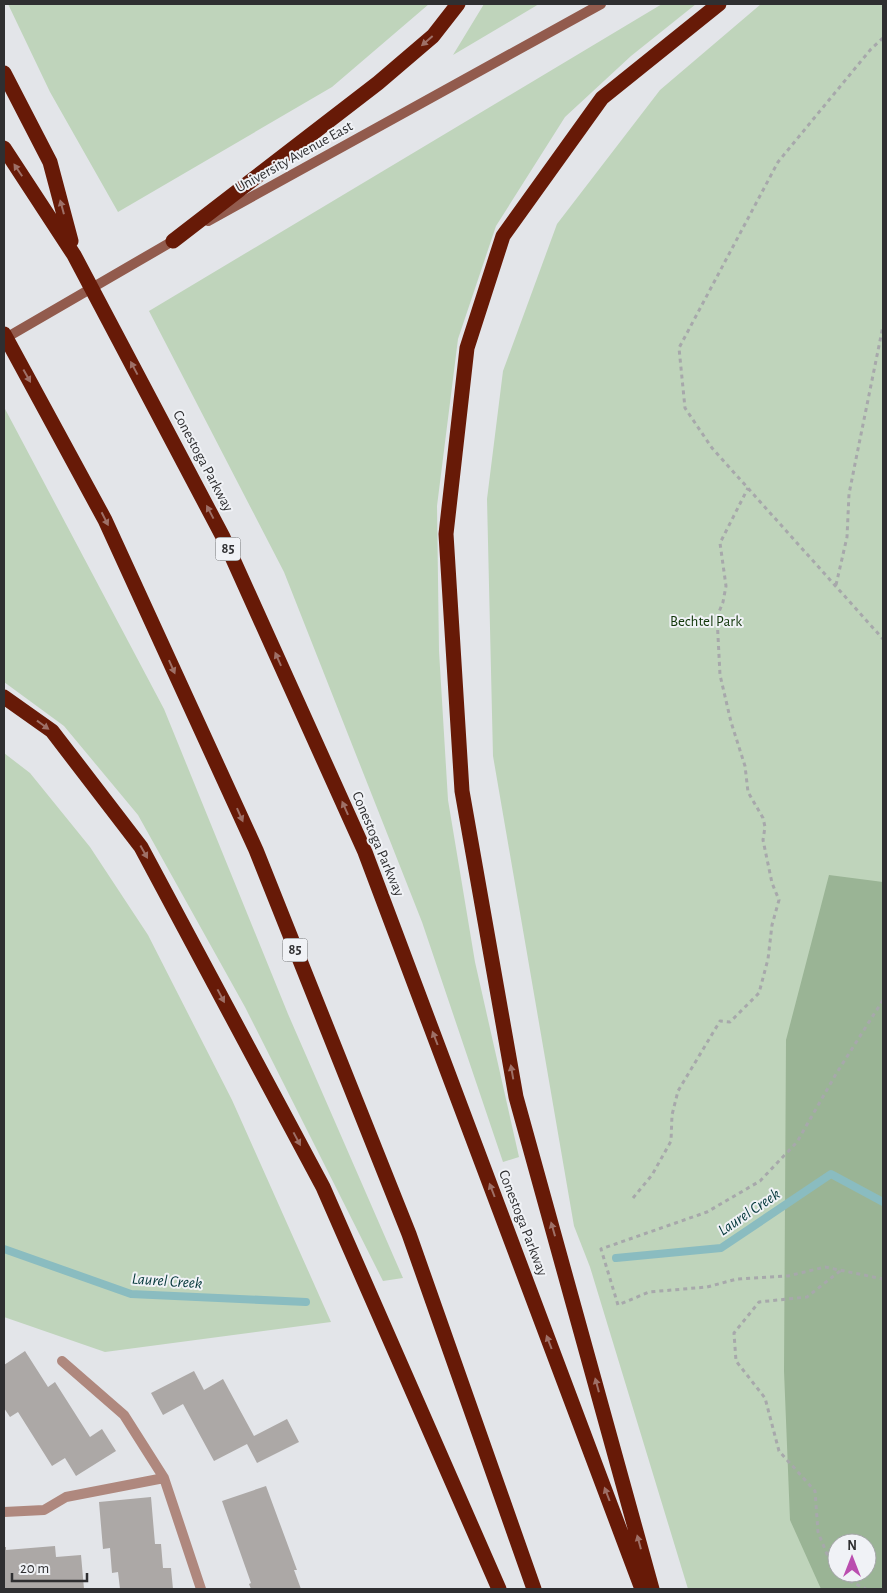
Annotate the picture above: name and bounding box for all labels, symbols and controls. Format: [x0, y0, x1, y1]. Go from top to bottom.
one-way arrow [421, 35, 433, 47]
street label: University Avenue East [233, 118, 355, 195]
one-way arrow [14, 164, 23, 177]
one-way arrow [58, 200, 66, 215]
one-way arrow [130, 361, 138, 375]
one-way arrow [23, 369, 31, 384]
street label: Conestoga Parkway [170, 408, 236, 515]
one-way arrow [205, 505, 214, 519]
one-way arrow [101, 512, 109, 526]
road number: 85 [216, 538, 240, 560]
park label: Bechtel Park [670, 614, 742, 629]
one-way arrow [274, 652, 282, 667]
one-way arrow [169, 660, 177, 674]
one-way arrow [37, 720, 50, 730]
street label: Conestoga Parkway [349, 789, 407, 899]
one-way arrow [340, 801, 348, 815]
one-way arrow [236, 808, 244, 822]
one-way arrow [140, 845, 148, 860]
road number: 85 [282, 938, 308, 962]
one-way arrow [217, 988, 225, 1003]
one-way arrow [431, 1030, 439, 1045]
one-way arrow [507, 1063, 515, 1079]
one-way arrow [293, 1132, 301, 1146]
street label: Conestoga Parkway [496, 1168, 550, 1279]
one-way arrow [488, 1182, 496, 1197]
water label: Laurel Creek [715, 1186, 783, 1238]
one-way arrow [549, 1221, 557, 1236]
water label: Laurel Creek [131, 1271, 203, 1291]
one-way arrow [545, 1335, 553, 1350]
one-way arrow [592, 1378, 600, 1393]
one-way arrow [603, 1487, 610, 1502]
north arrow [827, 1533, 877, 1583]
one-way arrow [635, 1535, 643, 1550]
text: N [847, 1539, 857, 1553]
scale bar [12, 1550, 88, 1582]
text: 20 m [20, 1561, 49, 1576]

